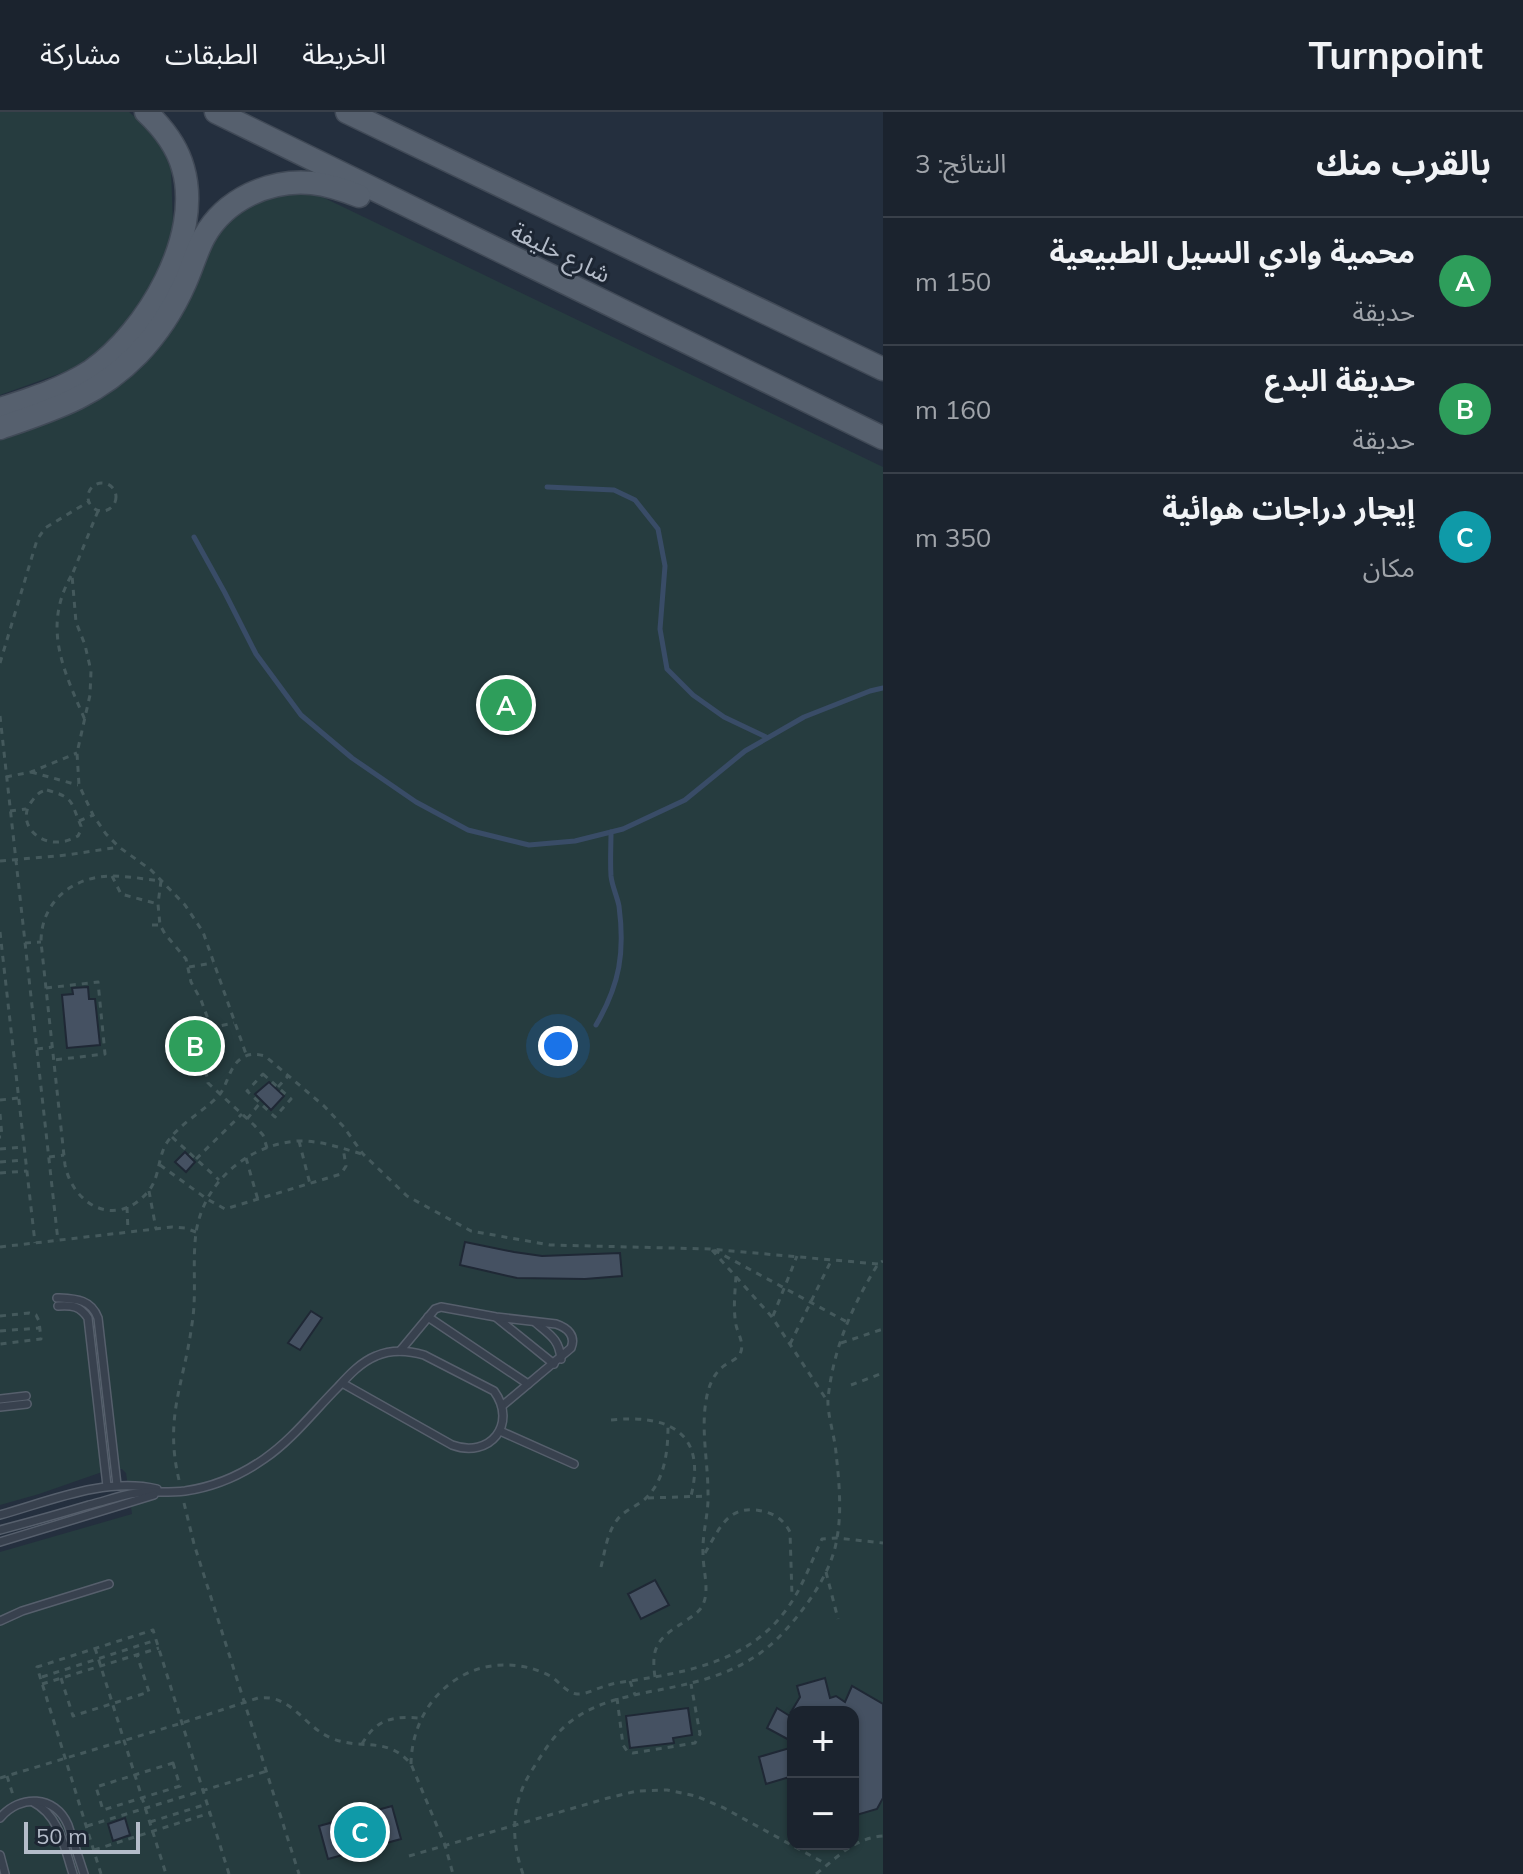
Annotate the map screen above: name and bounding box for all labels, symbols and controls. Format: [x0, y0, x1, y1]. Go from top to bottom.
text: Turnpoint [1309, 31, 1483, 79]
text: مشاركة [40, 36, 121, 71]
text: الطبقات [165, 36, 258, 71]
text: الخريطة [302, 36, 386, 71]
text: بالقرب منك [1316, 141, 1491, 184]
text: النتائج: 3 [915, 147, 1006, 180]
street label: شارع خليفة [505, 215, 616, 292]
text: محمية وادي السيل الطبيعية [1049, 233, 1415, 271]
text: 150 m [915, 265, 991, 298]
text: A [1455, 265, 1475, 298]
text: حديقة [1353, 295, 1415, 328]
text: حديقة البدع [1265, 361, 1415, 399]
text: 160 m [915, 393, 991, 426]
text: B [1456, 393, 1474, 426]
text: حديقة [1353, 423, 1415, 456]
text: إيجار دراجات هوائية [1162, 489, 1415, 527]
text: 350 m [915, 521, 991, 554]
text: C [1456, 521, 1474, 554]
text: مكان [1363, 551, 1415, 584]
pin: A [480, 675, 532, 735]
pin: B [169, 1016, 221, 1076]
your location [538, 1026, 578, 1066]
map controls [787, 1706, 859, 1850]
button: + [787, 1706, 859, 1778]
button: − [787, 1778, 859, 1850]
pin: C [334, 1802, 386, 1862]
scale bar [24, 1818, 140, 1854]
text: 50 m [36, 1822, 87, 1850]

